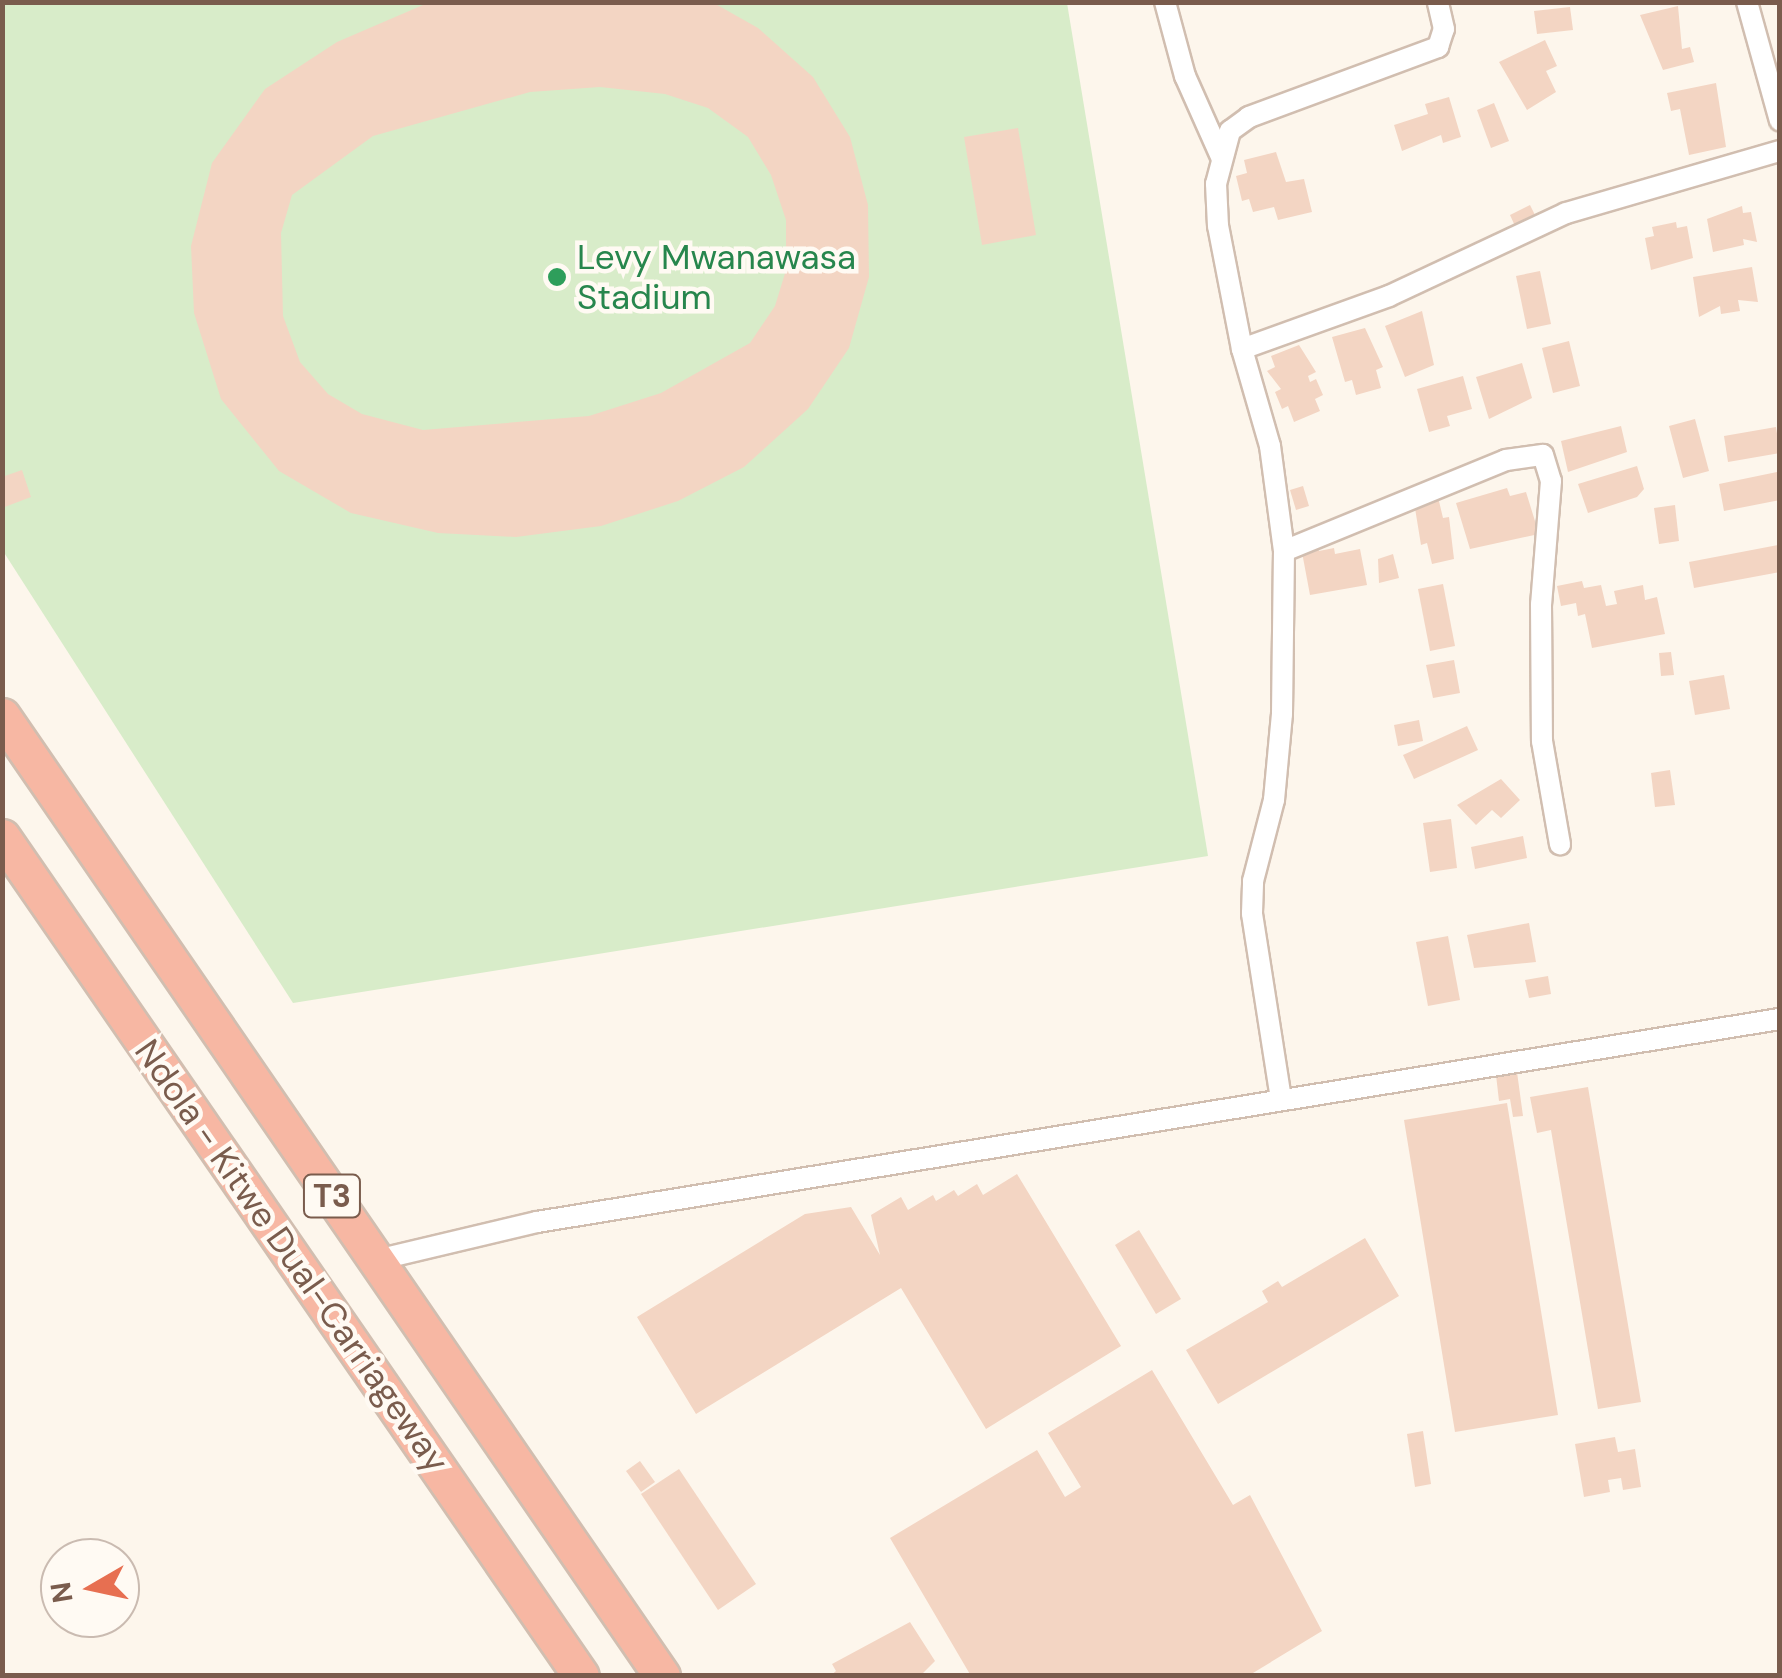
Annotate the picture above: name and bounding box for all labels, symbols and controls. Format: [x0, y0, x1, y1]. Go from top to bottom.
place label: Levy Mwanawasa Stadium [577, 236, 856, 318]
marker: Levy Mwanawasa Stadium [546, 266, 568, 288]
street label: Ndola - Kitwe Dual-Carriageway [126, 1032, 458, 1480]
road number: T3 [302, 1169, 362, 1223]
north arrow [40, 1538, 140, 1638]
text: N [42, 1579, 82, 1605]

